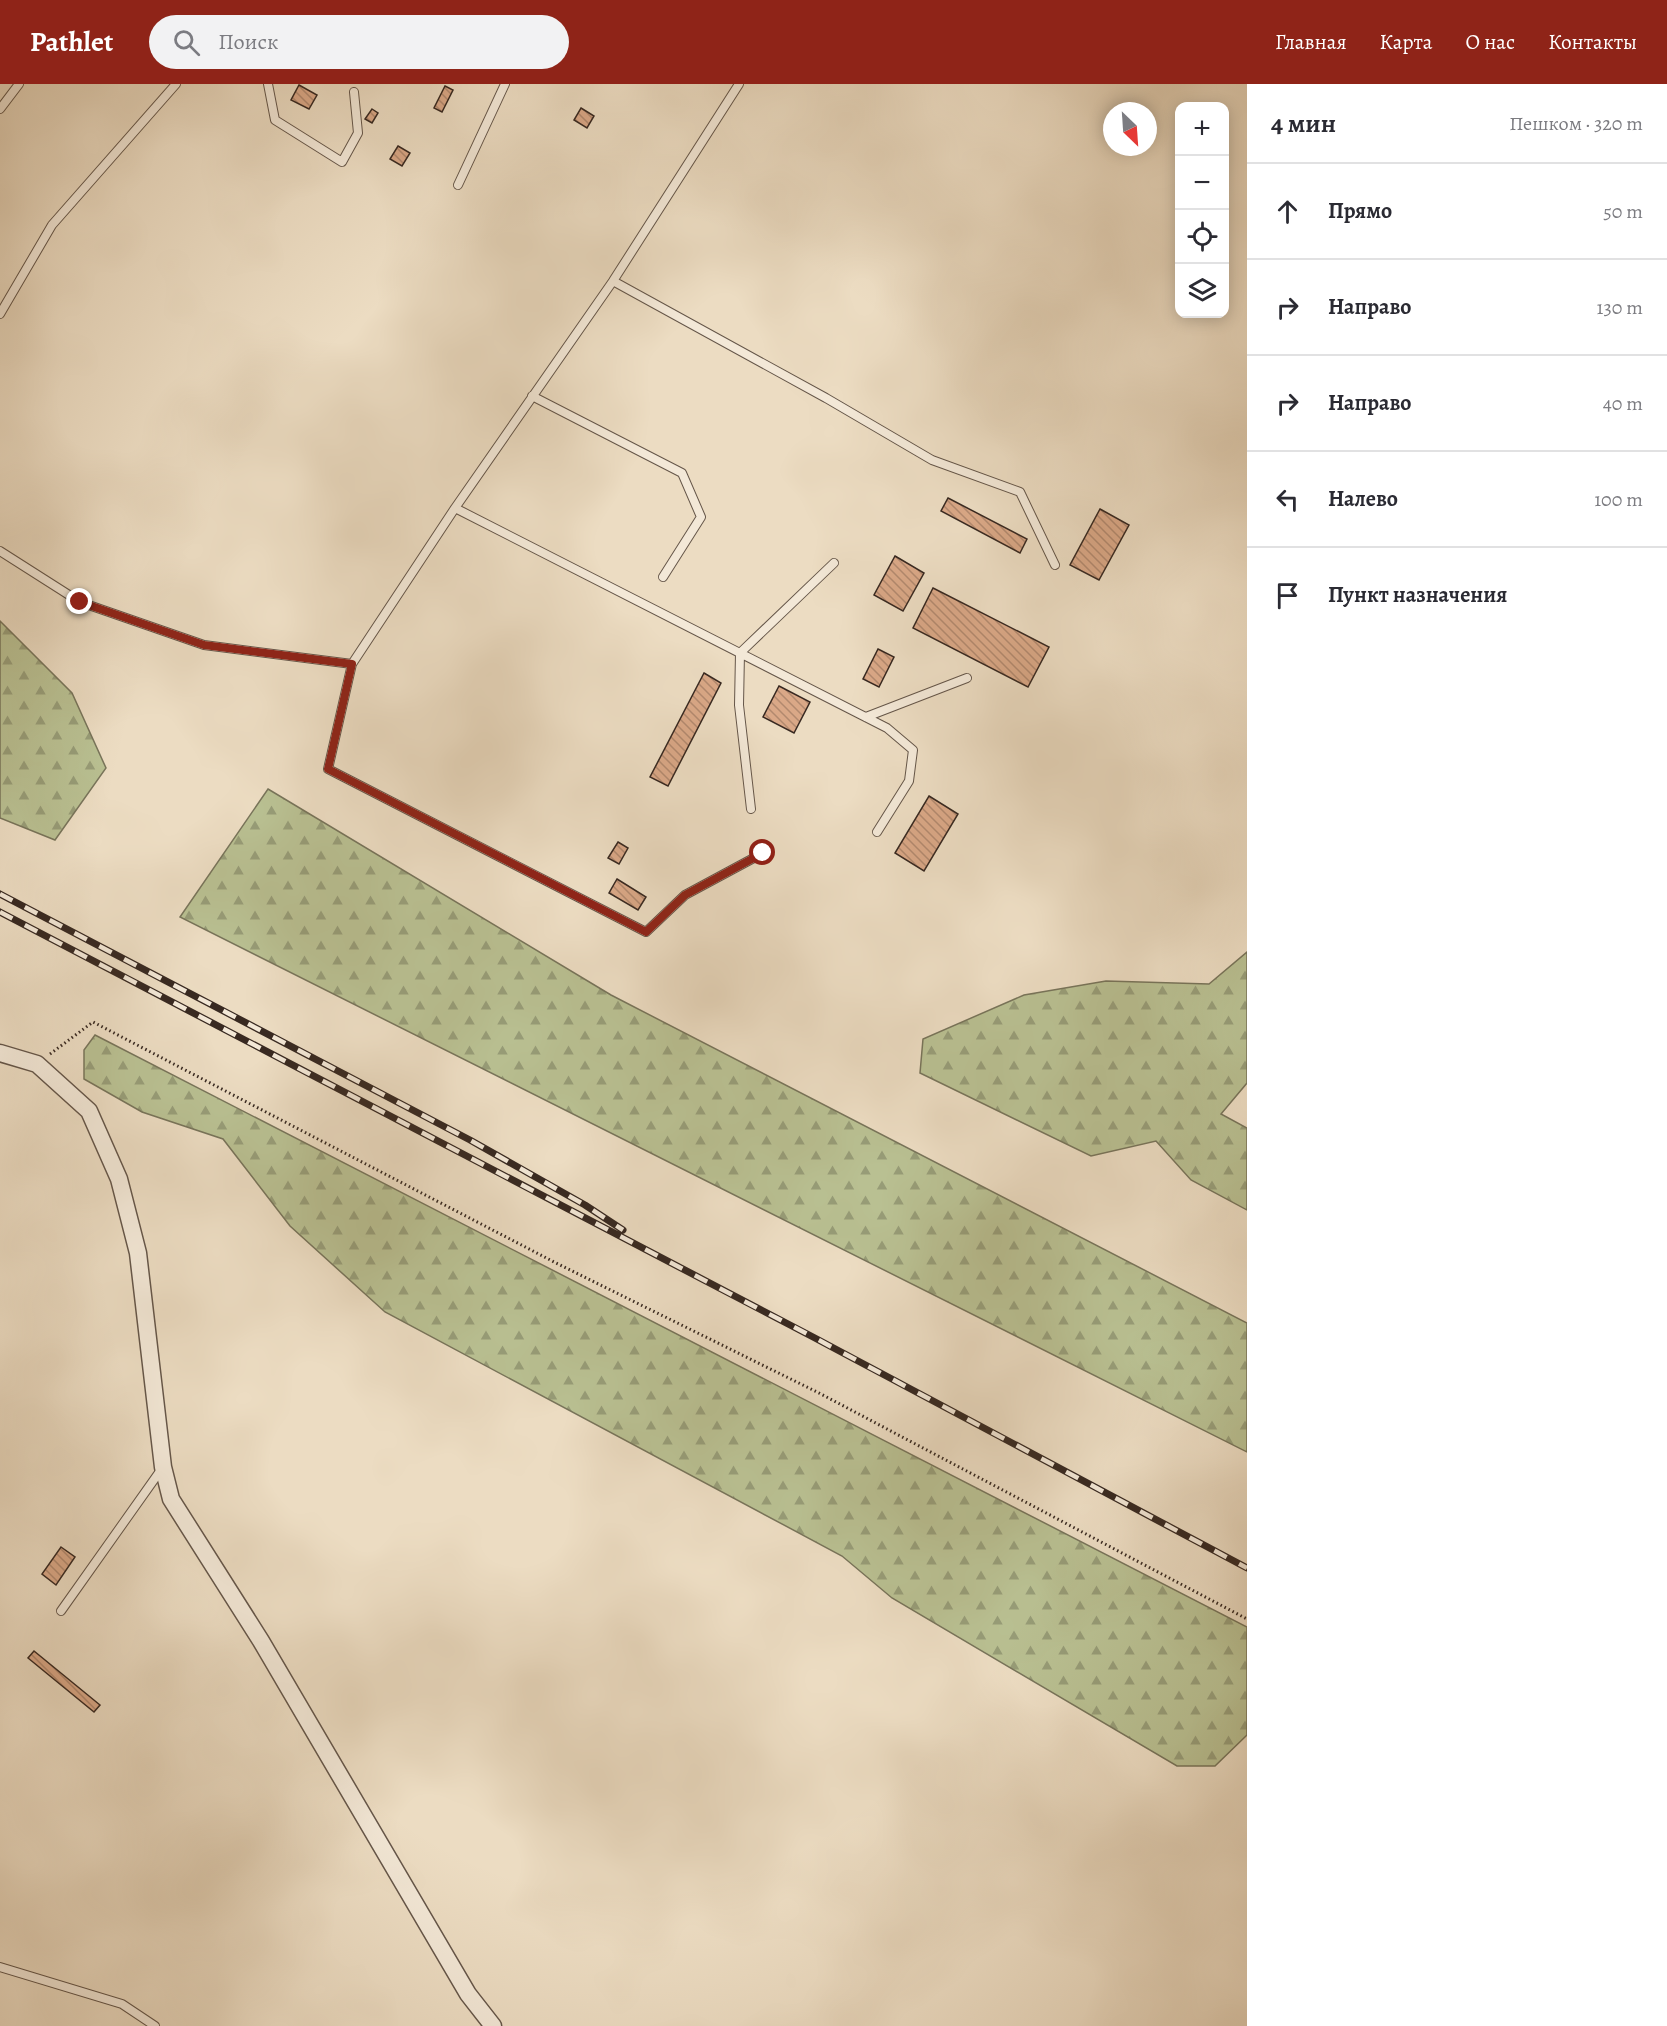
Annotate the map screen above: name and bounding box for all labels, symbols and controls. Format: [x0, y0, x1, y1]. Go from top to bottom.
search box [149, 15, 569, 69]
text: Pathlet [30, 23, 113, 61]
icon: search [170, 26, 203, 59]
text: Поиск [218, 27, 278, 57]
text: Главная [1275, 28, 1347, 56]
text: Карта [1380, 28, 1432, 56]
text: О нас [1465, 28, 1515, 56]
text: Контакты [1548, 28, 1637, 56]
north arrow [1103, 102, 1157, 156]
map controls [1175, 102, 1229, 318]
button: + [1175, 102, 1229, 156]
text: 4 мин [1271, 106, 1336, 141]
text: Пешком · 320 m [1509, 110, 1643, 137]
button: − [1175, 156, 1229, 210]
icon: ahead [1271, 195, 1304, 228]
text: Прямо [1328, 196, 1392, 226]
text: 50 m [1603, 198, 1643, 225]
button: locate [1175, 210, 1229, 264]
button: layers [1175, 264, 1229, 318]
icon: right [1271, 291, 1304, 324]
text: Направо [1328, 292, 1411, 322]
text: 130 m [1597, 294, 1643, 321]
icon: right [1271, 387, 1304, 420]
text: Направо [1328, 388, 1411, 418]
text: 40 m [1603, 390, 1643, 417]
icon: left [1271, 483, 1304, 516]
text: Налево [1328, 484, 1398, 514]
text: 100 m [1594, 486, 1643, 513]
icon: arrive [1271, 579, 1304, 612]
text: Пункт назначения [1328, 580, 1507, 610]
route end [66, 588, 92, 614]
route start [749, 839, 775, 865]

